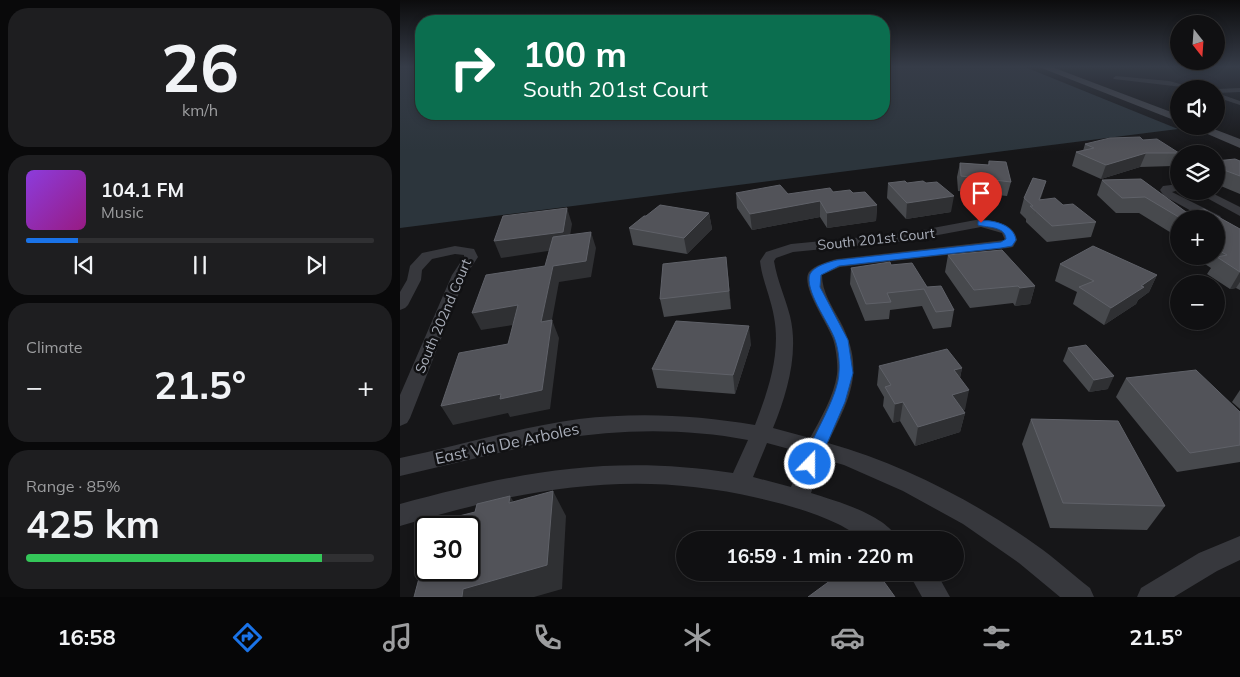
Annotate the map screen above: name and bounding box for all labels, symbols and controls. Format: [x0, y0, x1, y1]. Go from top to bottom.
north arrow [1170, 15, 1225, 70]
map controls [1170, 15, 1225, 330]
text: 26 [161, 27, 239, 108]
text: 100 m [523, 32, 627, 76]
icon: right [440, 35, 505, 100]
text: South 201st Court [523, 75, 708, 103]
button: sound [1170, 80, 1225, 135]
text: km/h [182, 100, 218, 120]
button: layers [1170, 145, 1225, 200]
pin [960, 172, 1002, 223]
text: 104.1 FM [101, 178, 184, 202]
icon: arrive [967, 179, 995, 207]
text: Music [101, 202, 144, 222]
button: + [1170, 210, 1225, 265]
street label: South 201st Court [817, 224, 936, 254]
icon: previous [70, 251, 98, 279]
icon: pause [186, 251, 214, 279]
icon: next [302, 251, 330, 279]
street label: South 202nd Court [411, 256, 475, 376]
button: − [1170, 275, 1225, 330]
text: Climate [26, 337, 82, 357]
text: 21.5° [154, 361, 246, 409]
text: − [26, 369, 43, 404]
text: + [357, 369, 374, 404]
street label: East Via De Arboles [433, 418, 581, 468]
position arrow [783, 437, 835, 489]
text: Range · 85% [26, 476, 121, 496]
text: 425 km [26, 500, 160, 548]
speed limit sign: 30 [415, 516, 480, 581]
text: 16:59 · 1 min · 220 m [726, 544, 914, 568]
icon: directions [230, 620, 265, 655]
icon: music [380, 620, 415, 655]
icon: phone [530, 620, 565, 655]
icon: climate [680, 620, 715, 655]
icon: car [830, 620, 865, 655]
icon: filters [979, 620, 1014, 655]
text: 16:58 [57, 623, 116, 651]
text: 21.5° [1129, 623, 1183, 651]

